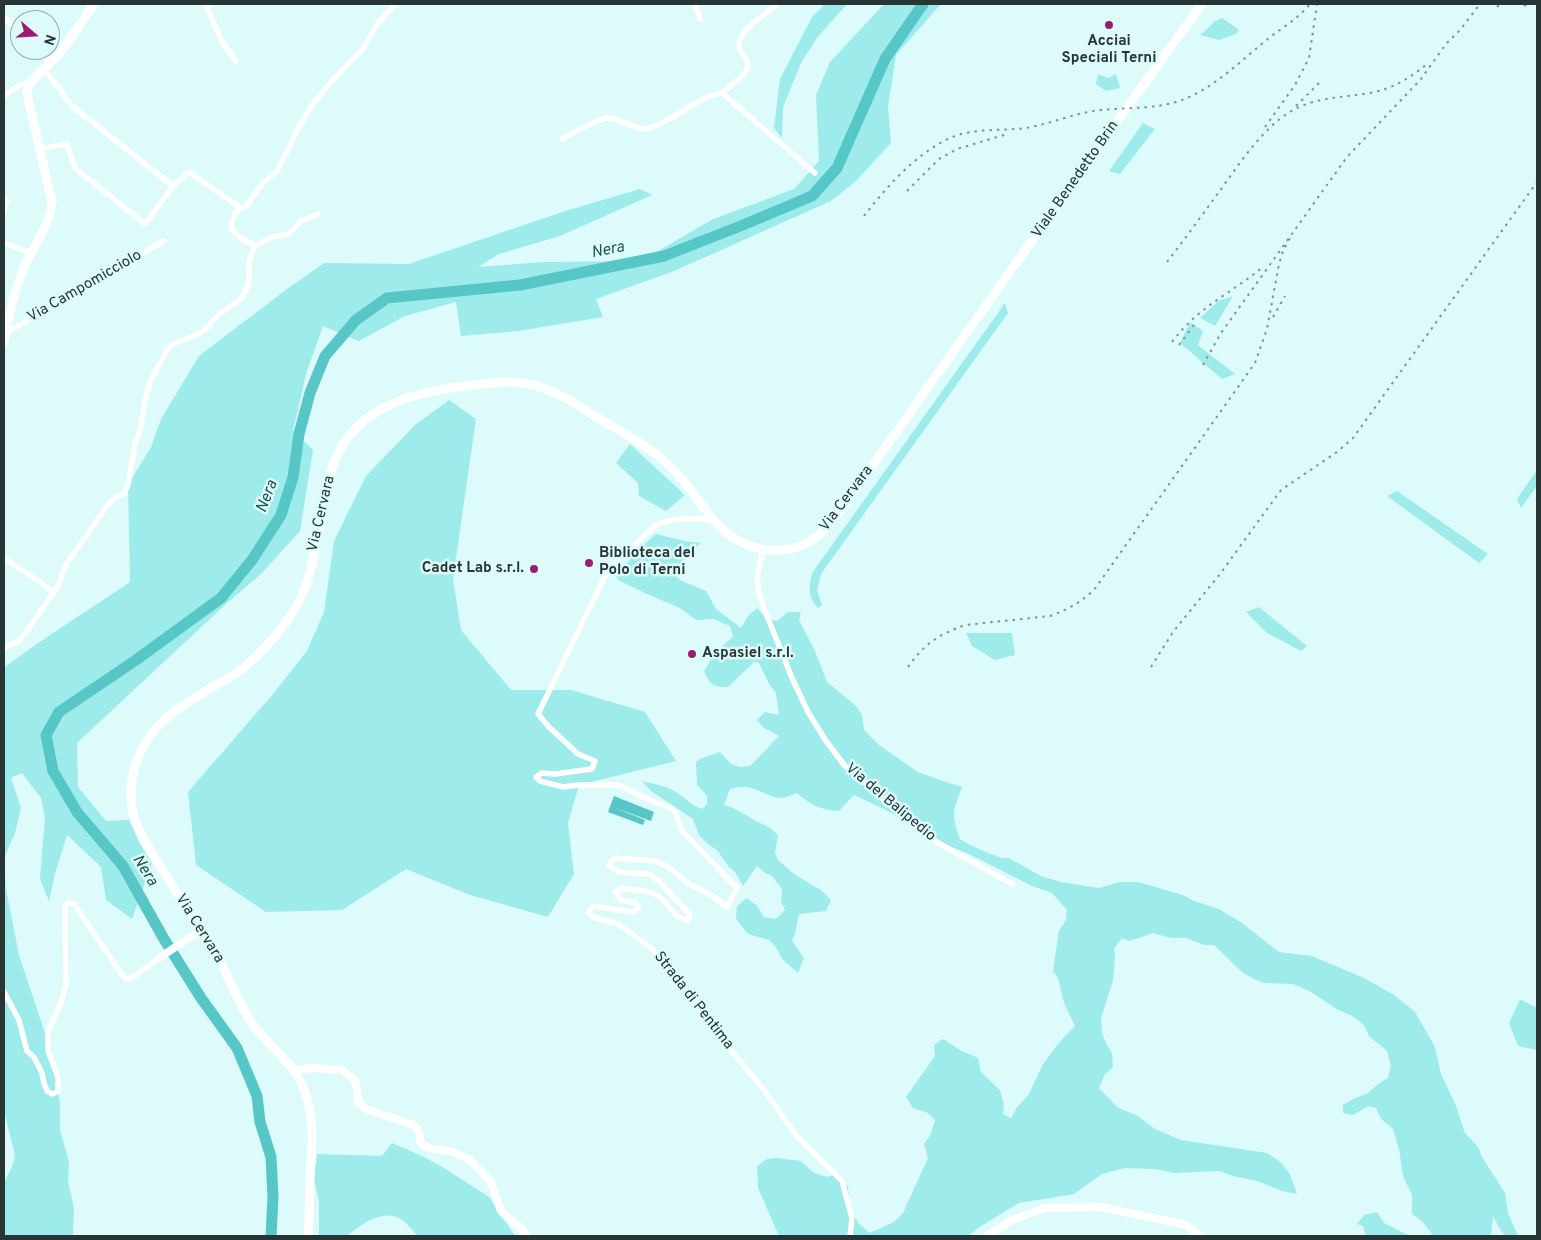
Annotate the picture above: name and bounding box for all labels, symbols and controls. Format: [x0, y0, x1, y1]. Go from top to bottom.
north arrow [10, 10, 60, 60]
marker: Acciai Speciali Terni [1103, 19, 1115, 31]
text: N [39, 32, 58, 47]
place label: Acciai Speciali Terni [1062, 33, 1156, 68]
street label: Viale Benedetto Brin [1029, 118, 1123, 242]
water label: Nera [590, 238, 626, 264]
street label: Via Campomicciolo [25, 247, 145, 327]
street label: Via Cervara [816, 462, 878, 536]
street label: Via Cervara [304, 474, 340, 554]
water label: Nera [253, 478, 283, 516]
place label: Biblioteca del Polo di Terni [599, 545, 695, 580]
marker: Biblioteca del Polo di Terni [583, 557, 595, 569]
place label: Cadet Lab s.r.l. [422, 560, 524, 578]
marker: Cadet Lab s.r.l. [528, 563, 540, 575]
place label: Aspasiel s.r.l. [702, 645, 794, 663]
marker: Aspasiel s.r.l. [686, 648, 698, 660]
street label: Via del Balipedio [841, 760, 939, 846]
water label: Nera [127, 852, 161, 890]
street label: Via Cervara [171, 891, 227, 967]
street label: Strada di Pentima [649, 949, 737, 1053]

